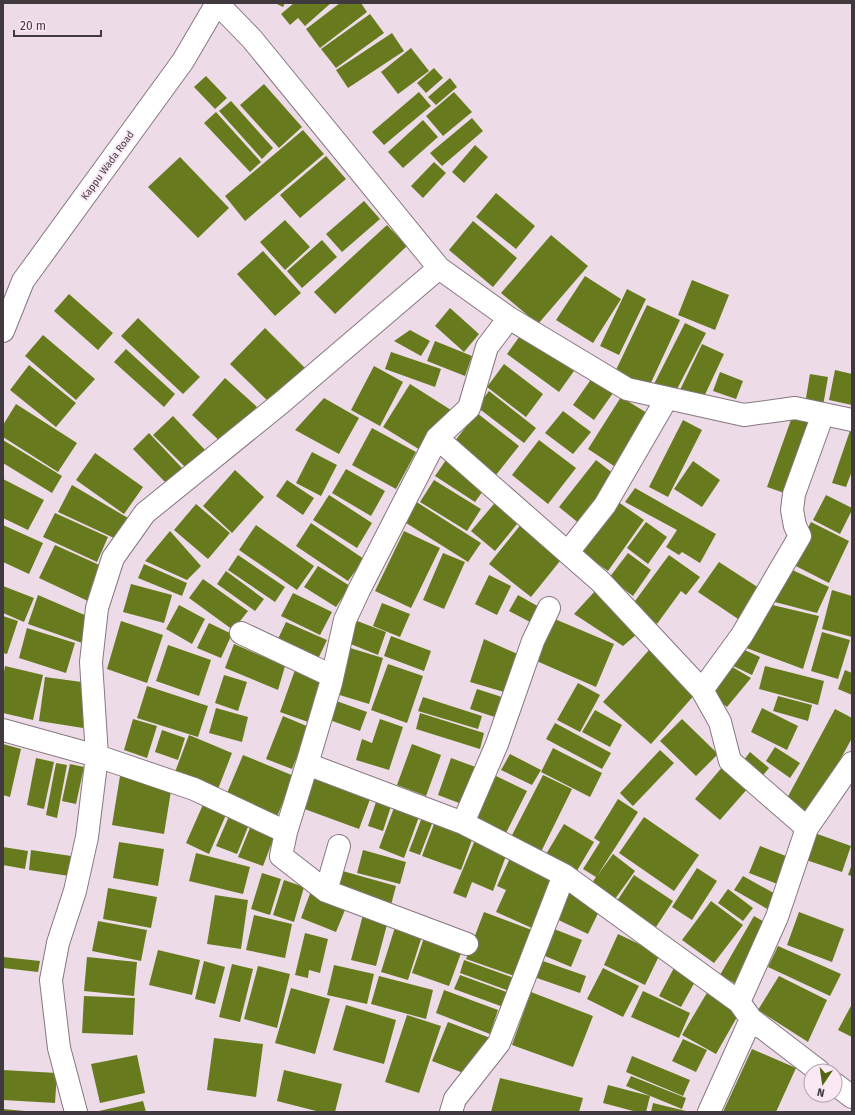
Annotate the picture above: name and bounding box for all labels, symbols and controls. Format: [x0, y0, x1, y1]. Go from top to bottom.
scale bar [14, 12, 101, 38]
text: 20 m [20, 19, 46, 33]
street label: Kappu Wada Road [79, 129, 137, 202]
north arrow [803, 1063, 843, 1103]
text: N [816, 1085, 826, 1099]

